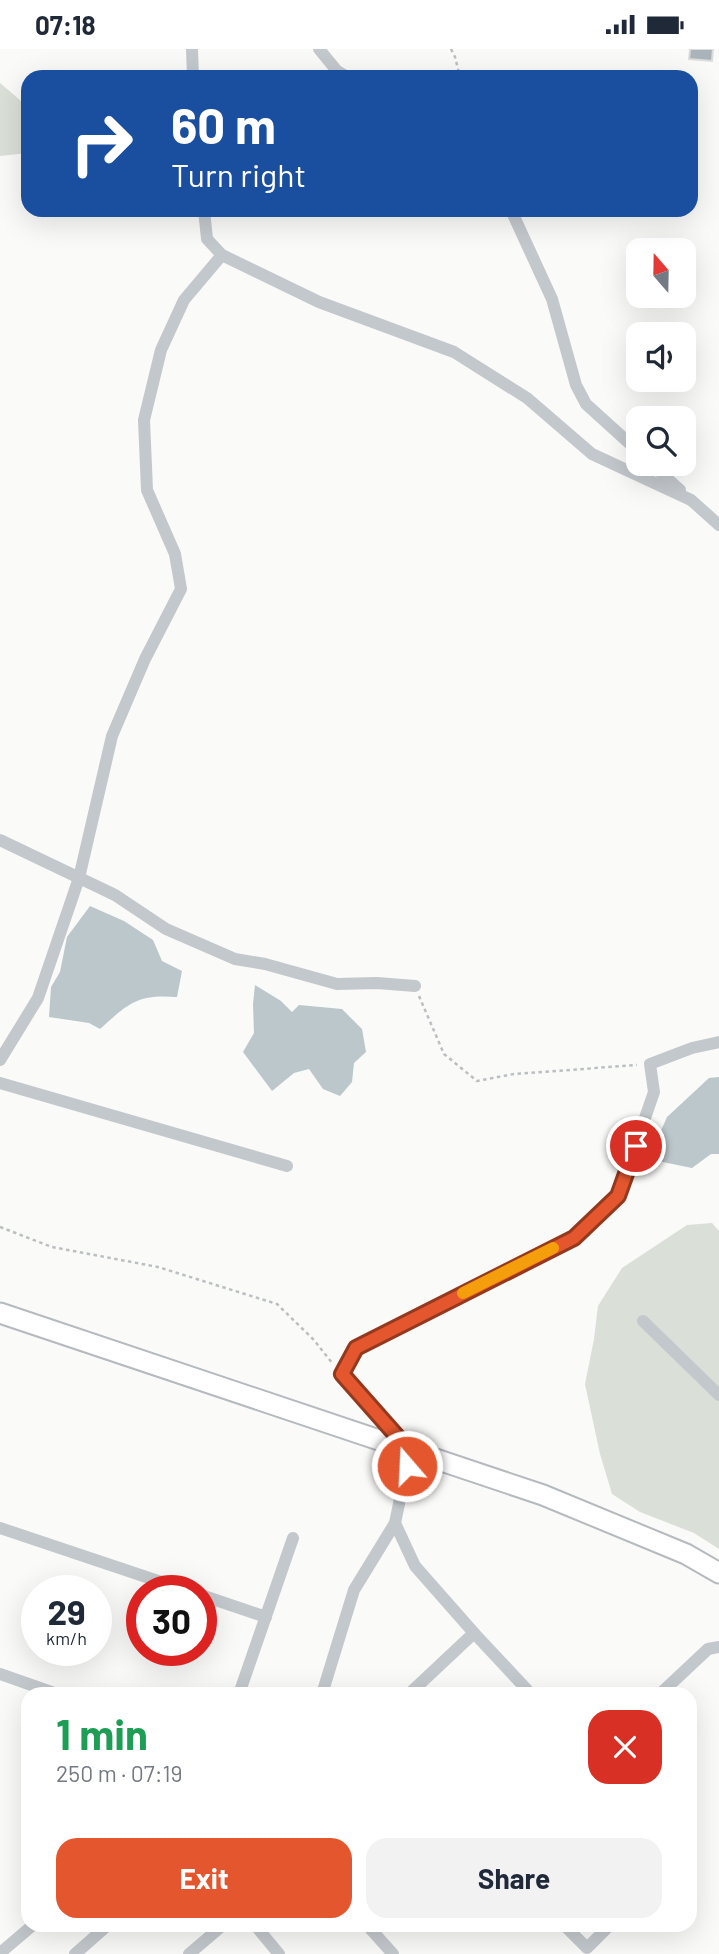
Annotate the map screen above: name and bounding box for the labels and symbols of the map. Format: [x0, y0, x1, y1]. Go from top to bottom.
north arrow [626, 238, 696, 308]
pin [606, 1116, 666, 1176]
position arrow [370, 1429, 444, 1503]
speed limit sign: 30 [126, 1575, 217, 1666]

